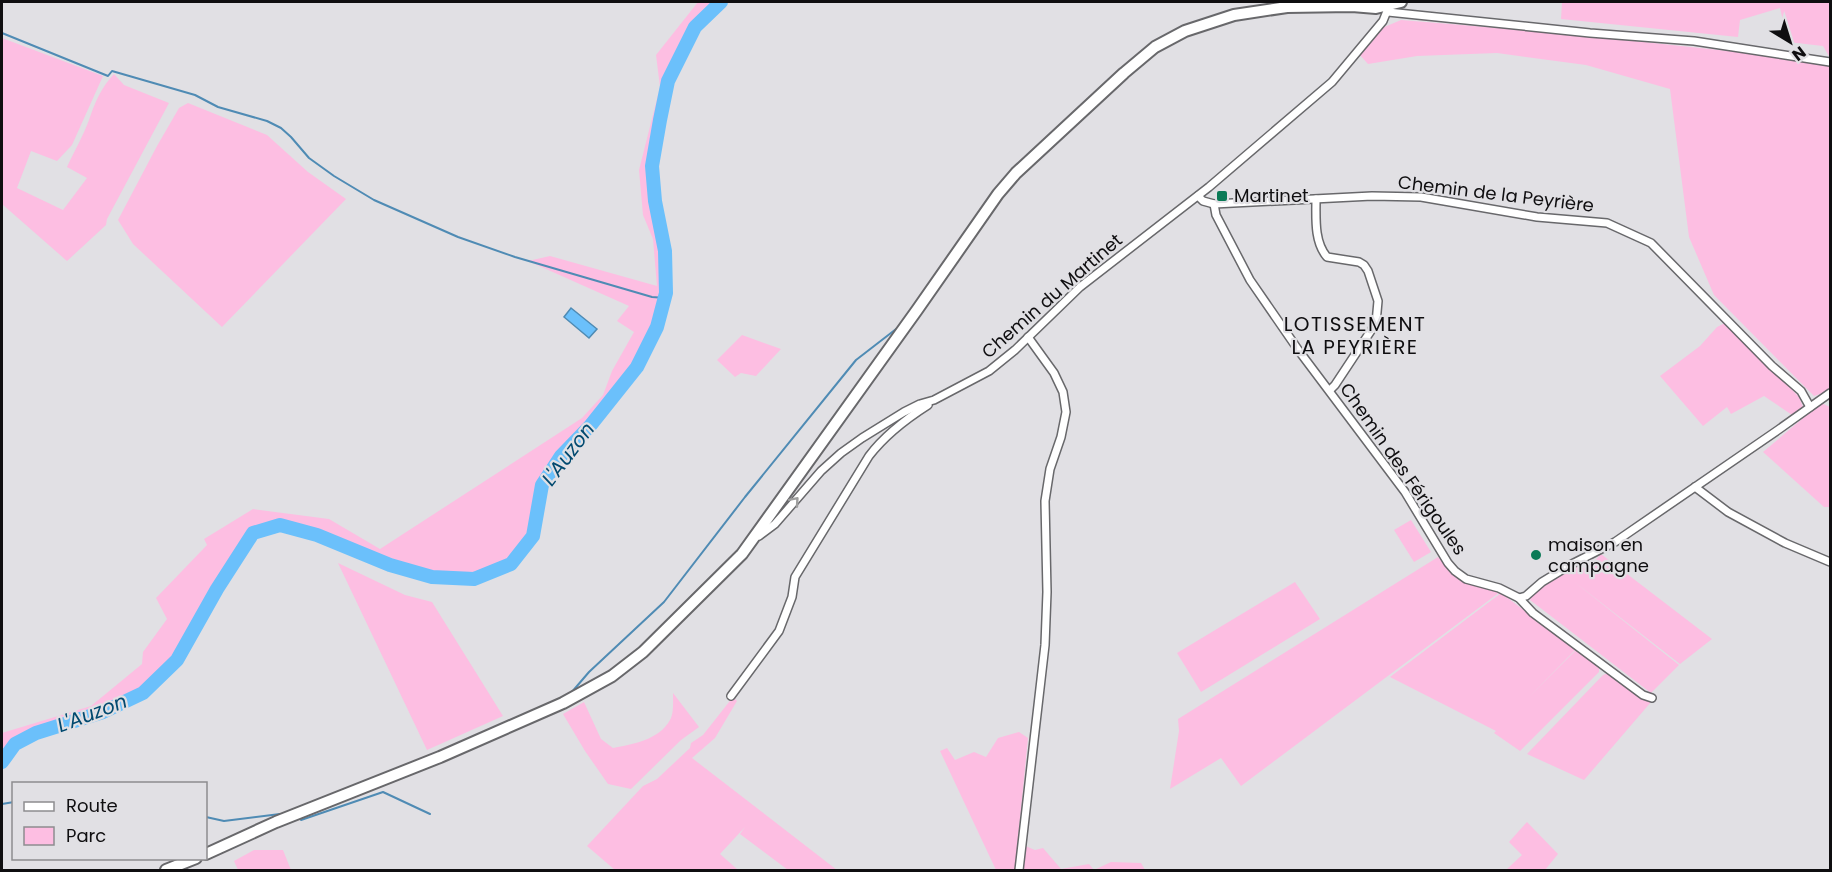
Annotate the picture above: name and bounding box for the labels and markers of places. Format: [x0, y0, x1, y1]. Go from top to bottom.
place label: Martinet [1234, 183, 1309, 208]
marker: Martinet [1215, 189, 1229, 203]
place label: maison en campagne [1548, 532, 1649, 578]
marker: maison en campagne [1529, 548, 1543, 562]

